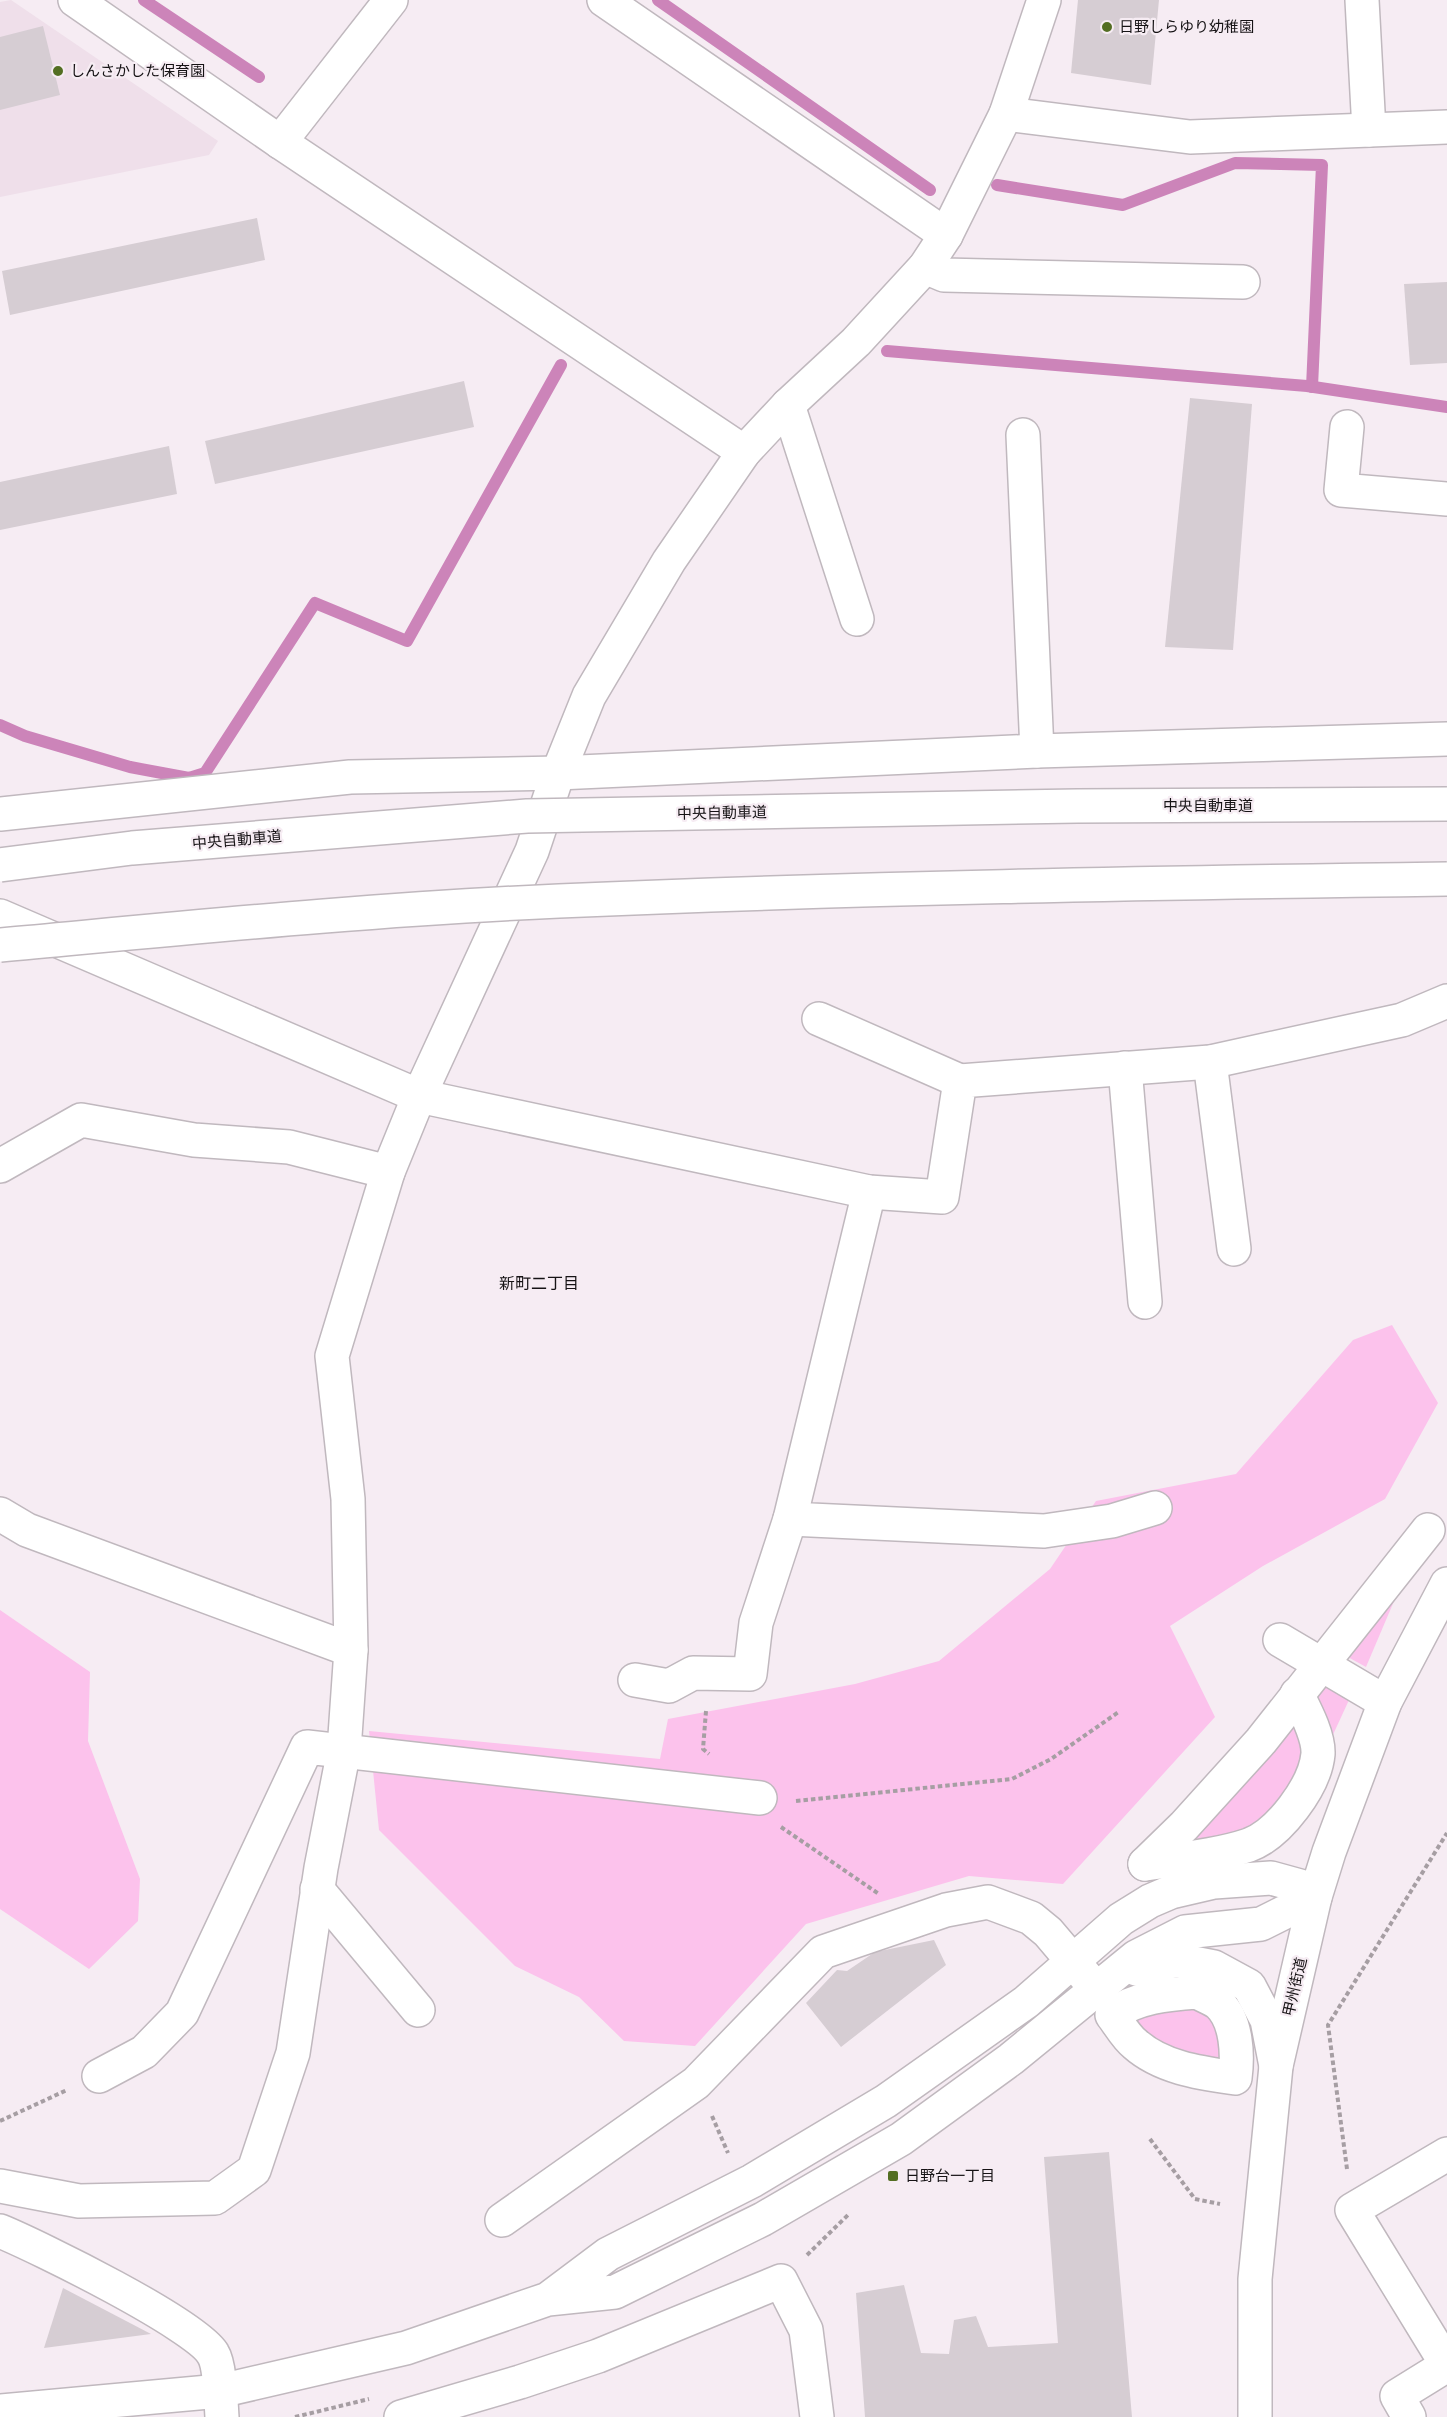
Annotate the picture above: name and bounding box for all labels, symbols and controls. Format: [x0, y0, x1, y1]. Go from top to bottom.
place label: 日野しらゆり幼稚園 [1119, 18, 1254, 35]
marker: 日野しらゆり幼稚園 [1100, 20, 1114, 34]
place label: しんさかした保育園 [70, 62, 205, 79]
marker: しんさかした保育園 [51, 64, 65, 78]
street label: 中央自動車道 [1163, 797, 1253, 814]
street label: 中央自動車道 [677, 803, 767, 822]
street label: 中央自動車道 [191, 827, 283, 852]
district label: 新町二丁目 [499, 1275, 579, 1292]
street label: 甲州街道 [1279, 1956, 1310, 2018]
place label: 日野台一丁目 [905, 2167, 995, 2184]
marker: 日野台一丁目 [886, 2169, 900, 2183]

